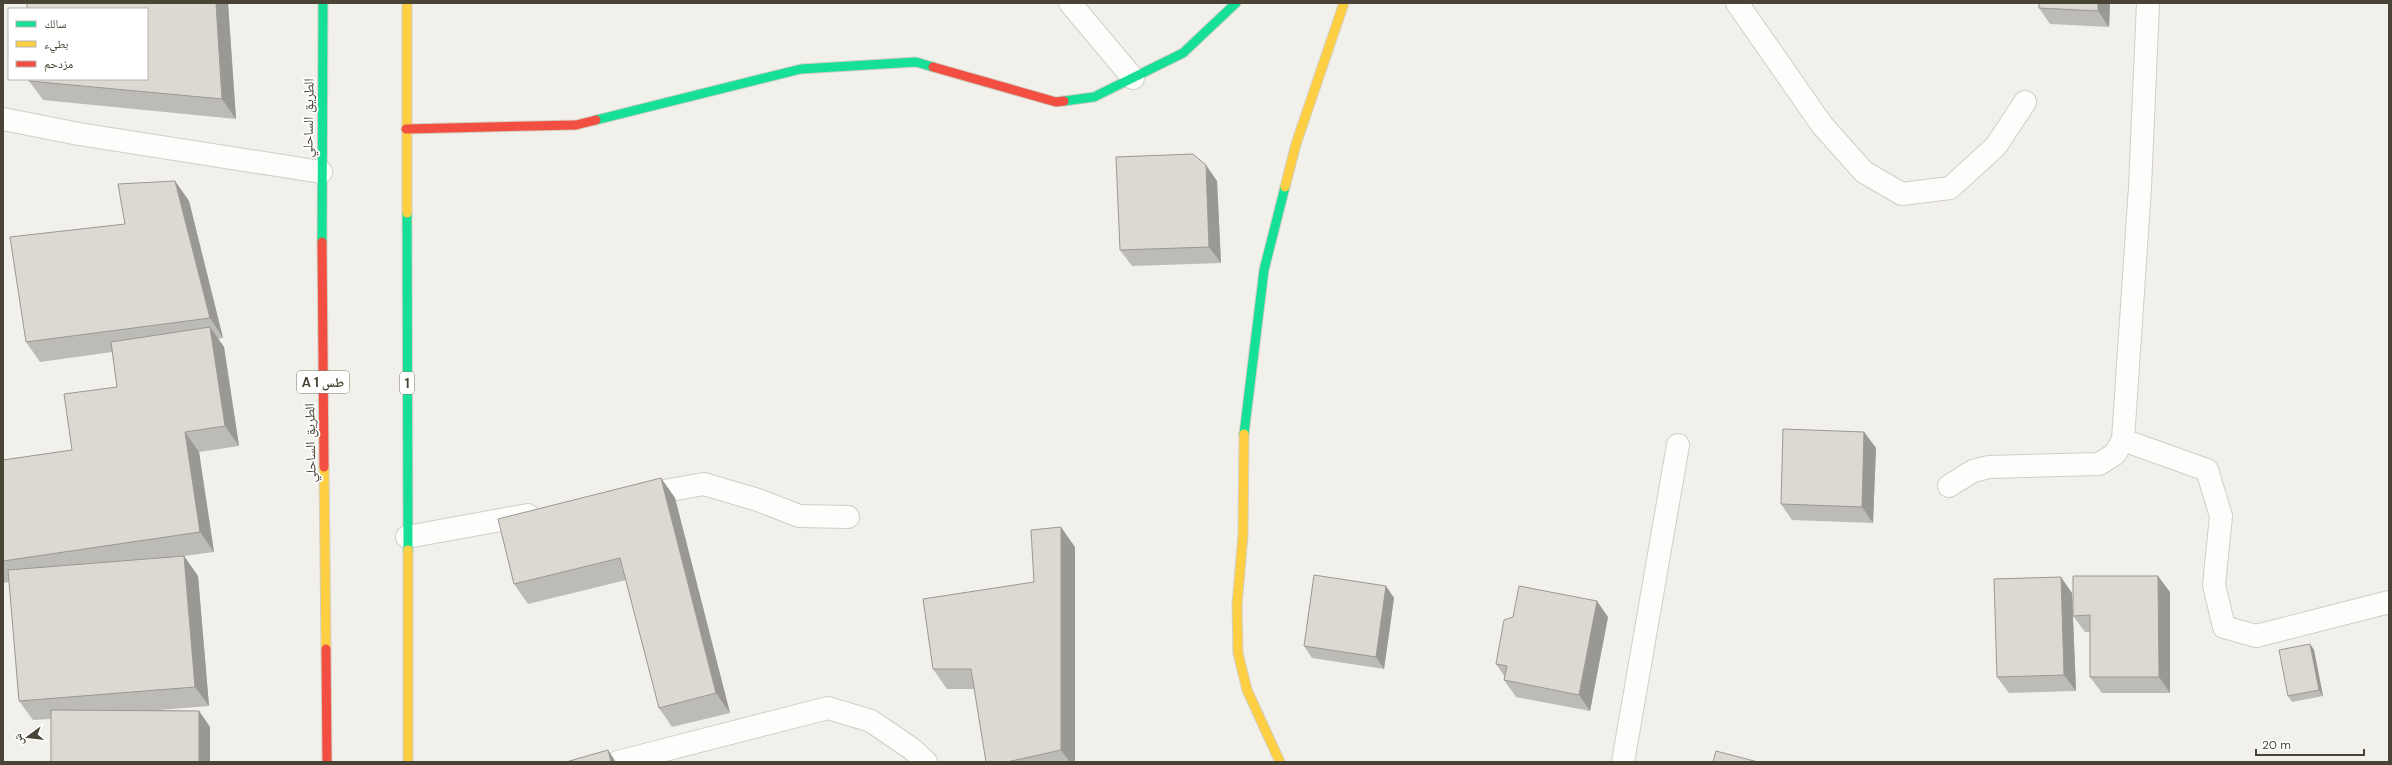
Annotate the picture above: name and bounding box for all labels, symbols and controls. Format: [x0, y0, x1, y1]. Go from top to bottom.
legend [8, 8, 148, 80]
text: سالك [44, 16, 66, 32]
text: بطيء [44, 36, 68, 54]
text: مزدحم [44, 56, 73, 72]
street label: الطريق الساحلي [298, 78, 320, 158]
road number: A 1 طس [297, 371, 349, 393]
road number: 1 [400, 372, 414, 394]
street label: الطريق الساحلي [300, 403, 322, 483]
north arrow [8, 717, 48, 757]
scale bar [2256, 731, 2364, 757]
text: ش [10, 732, 28, 747]
text: 20 m [2262, 737, 2291, 753]

